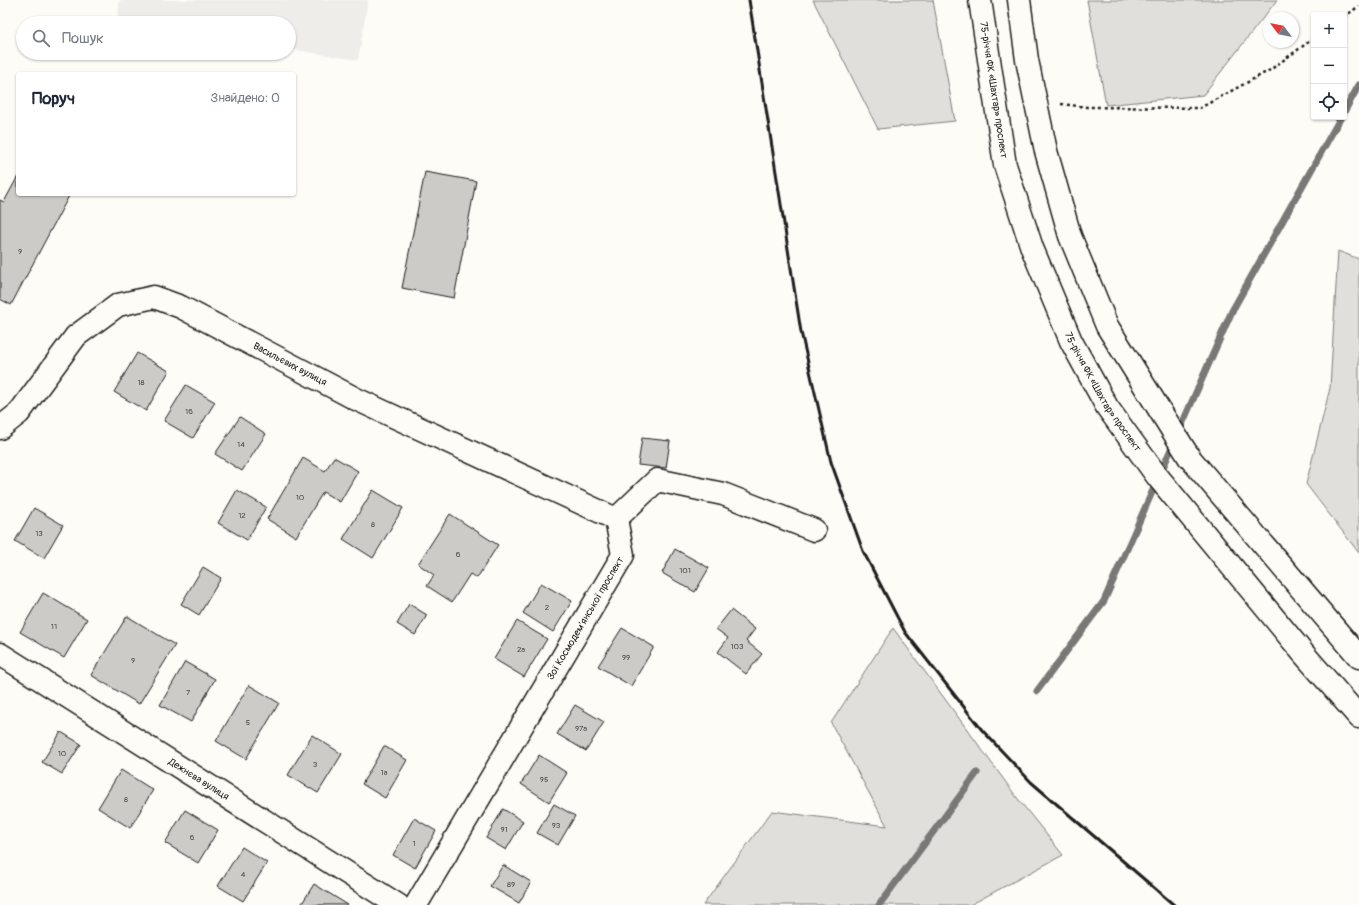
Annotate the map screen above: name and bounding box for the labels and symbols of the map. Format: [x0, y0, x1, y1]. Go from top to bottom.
north arrow [1263, 12, 1299, 48]
street label: 75-річчя ФК «Шахтар» проспект [977, 21, 1010, 159]
house number: 9 [18, 247, 22, 256]
street label: 75-річчя ФК «Шахтар» проспект [1062, 330, 1143, 454]
street label: Васильєвих вулиця [251, 340, 329, 389]
house number: 18 [137, 378, 145, 387]
house number: 16 [185, 407, 193, 416]
house number: 14 [237, 440, 245, 449]
house number: 10 [296, 493, 305, 502]
house number: 12 [238, 511, 246, 520]
house number: 8 [371, 520, 375, 529]
house number: 13 [35, 529, 43, 538]
house number: 6 [456, 550, 461, 559]
street label: Зої Космодем’янської проспект [544, 555, 627, 682]
house number: 101 [679, 566, 691, 575]
house number: 2 [545, 603, 550, 612]
house number: 11 [51, 622, 57, 631]
house number: 103 [730, 642, 744, 651]
house number: 2а [517, 645, 525, 654]
house number: 99 [622, 653, 630, 662]
house number: 9 [131, 656, 135, 665]
house number: 7 [186, 688, 191, 697]
house number: 5 [246, 718, 250, 727]
house number: 97а [575, 724, 587, 733]
house number: 10 [58, 749, 67, 758]
street label: Дежнєва вулиця [165, 755, 232, 803]
house number: 3 [313, 760, 318, 769]
house number: 1а [381, 768, 388, 777]
house number: 95 [540, 775, 548, 784]
house number: 8 [124, 795, 128, 804]
house number: 93 [552, 821, 561, 830]
house number: 91 [500, 825, 508, 834]
house number: 6 [190, 833, 195, 842]
house number: 1 [412, 839, 416, 848]
house number: 4 [241, 870, 246, 879]
house number: 89 [507, 880, 515, 889]

